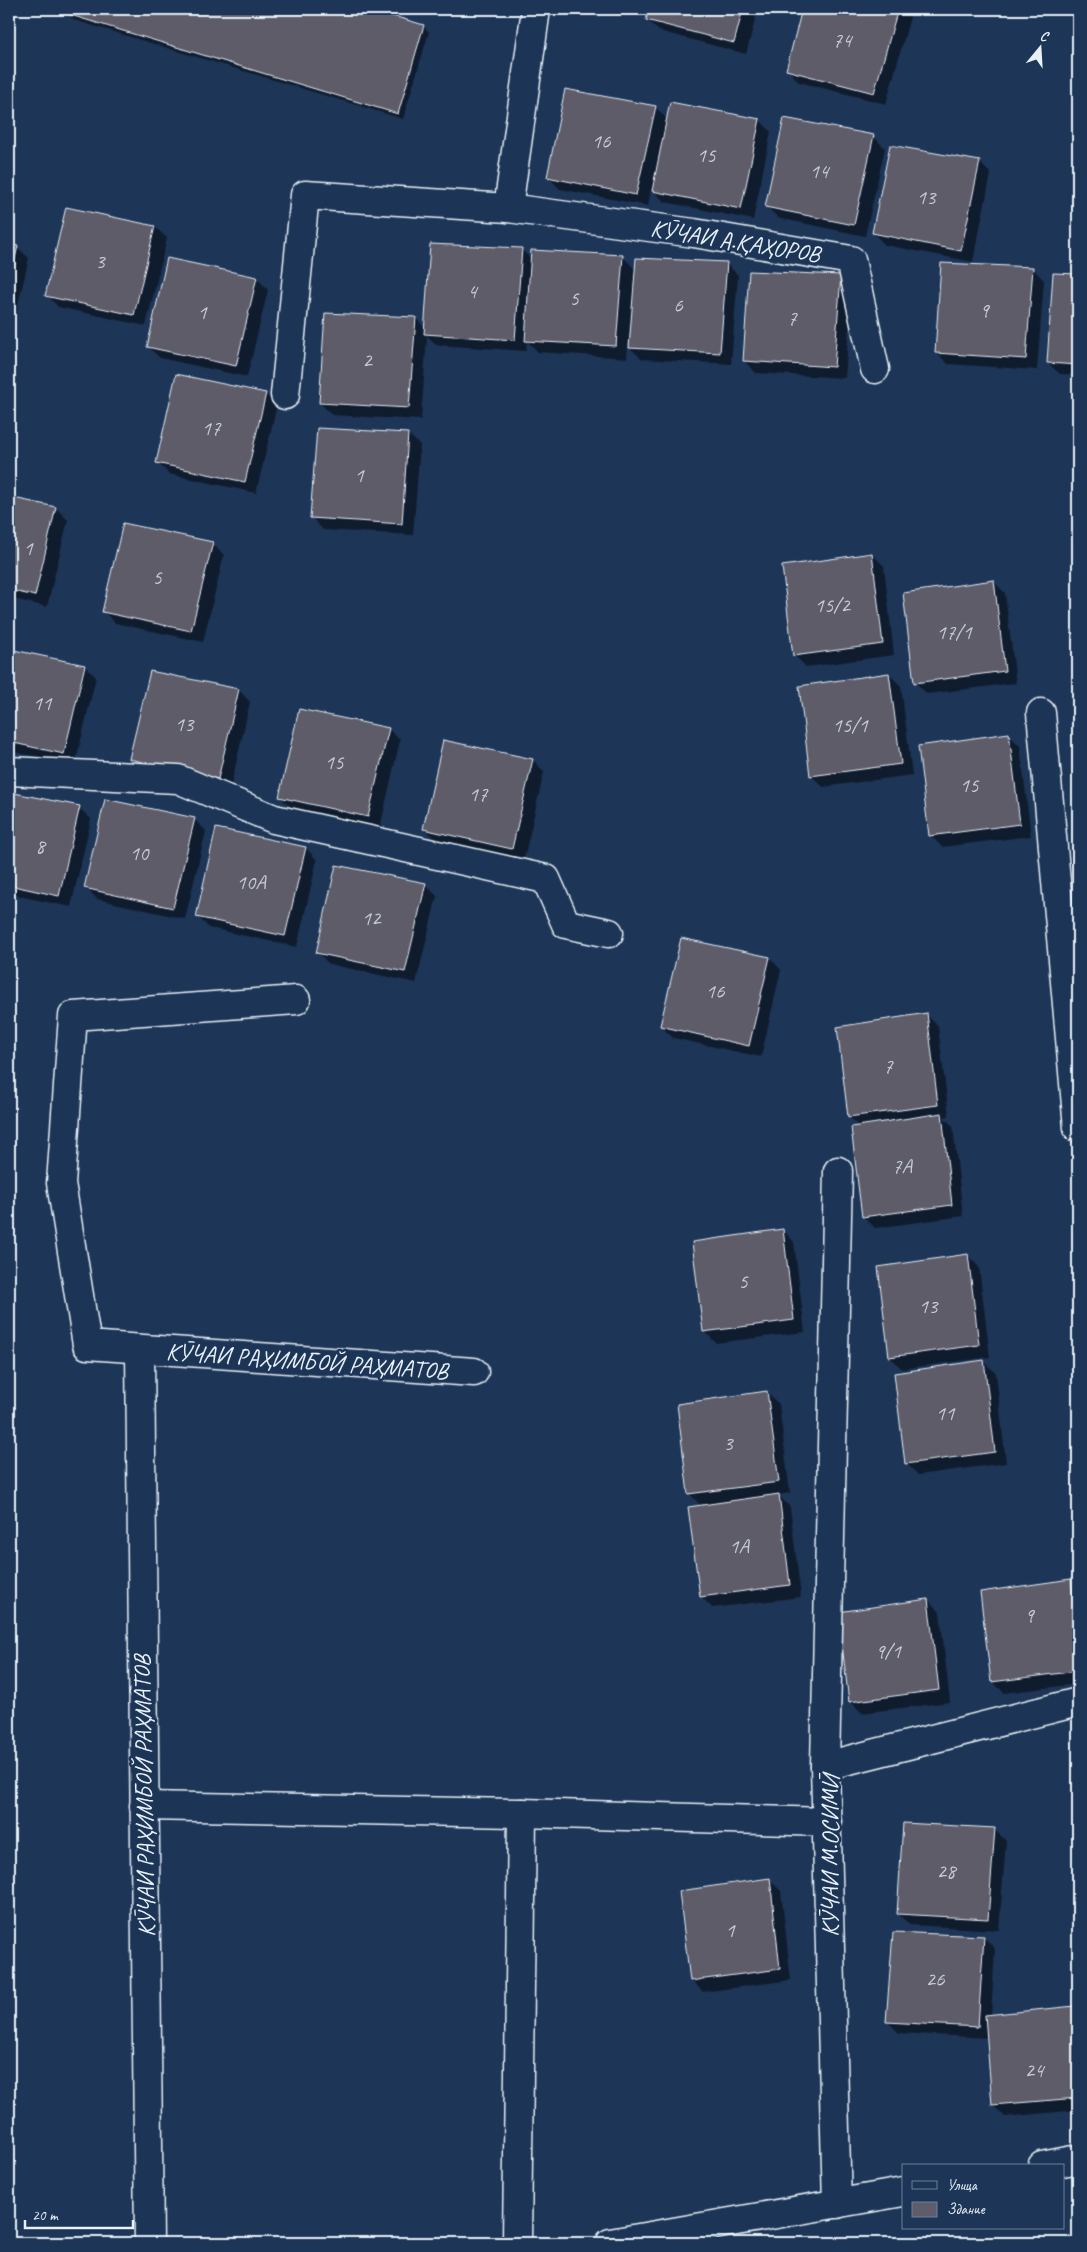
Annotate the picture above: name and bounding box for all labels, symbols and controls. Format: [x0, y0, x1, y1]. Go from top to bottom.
north arrow [1014, 22, 1064, 72]
house number: 74 [833, 27, 854, 53]
text: С [1038, 27, 1052, 46]
house number: 16 [592, 128, 611, 154]
house number: 15 [697, 142, 717, 168]
house number: 14 [810, 158, 831, 184]
house number: 13 [917, 184, 937, 210]
street label: КӮЧАИ А.ҚАҲОРОВ [649, 213, 824, 270]
house number: 3 [95, 248, 106, 274]
house number: 4 [467, 278, 479, 304]
house number: 5 [569, 285, 580, 311]
house number: 6 [673, 292, 683, 318]
house number: 9 [979, 297, 990, 323]
house number: 1 [197, 299, 208, 325]
house number: 7 [787, 305, 798, 331]
house number: 2 [362, 347, 373, 373]
house number: 17 [202, 415, 222, 441]
house number: 1 [354, 462, 365, 488]
house number: 1 [23, 535, 34, 561]
house number: 5 [152, 564, 163, 590]
house number: 15/2 [814, 592, 851, 618]
house number: 17/1 [936, 619, 973, 645]
house number: 11 [33, 690, 53, 716]
house number: 13 [175, 711, 195, 737]
house number: 15/1 [832, 712, 869, 738]
house number: 15 [325, 749, 345, 775]
house number: 15 [960, 772, 980, 798]
house number: 17 [469, 781, 489, 807]
house number: 8 [35, 833, 47, 859]
house number: 10 [130, 840, 150, 866]
house number: 10А [236, 869, 267, 895]
house number: 12 [362, 905, 382, 931]
house number: 16 [706, 978, 725, 1004]
house number: 7 [883, 1053, 894, 1079]
house number: 7А [892, 1153, 913, 1179]
house number: 5 [738, 1268, 749, 1294]
house number: 13 [919, 1293, 939, 1319]
street label: КӮЧАИ РАҲИМБОЙ РАҲМАТОВ [165, 1336, 451, 1386]
house number: 11 [936, 1400, 956, 1426]
house number: 3 [723, 1430, 734, 1456]
house number: 1А [729, 1533, 750, 1559]
house number: 9 [1024, 1602, 1035, 1628]
house number: 9/1 [875, 1638, 902, 1664]
street label: КӮЧАИ РАҲИМБОЙ РАҲМАТОВ [127, 1653, 161, 1937]
street label: КӮЧАИ М.ОСИМӢ [815, 1771, 845, 1937]
house number: 28 [937, 1858, 958, 1884]
house number: 1 [725, 1917, 736, 1943]
house number: 26 [926, 1966, 945, 1992]
house number: 24 [1025, 2057, 1046, 2083]
legend [902, 2164, 1064, 2230]
text: Улица [947, 2176, 978, 2195]
scale bar [25, 2197, 132, 2229]
text: Здание [947, 2200, 986, 2219]
text: 20 m [32, 2206, 59, 2225]

